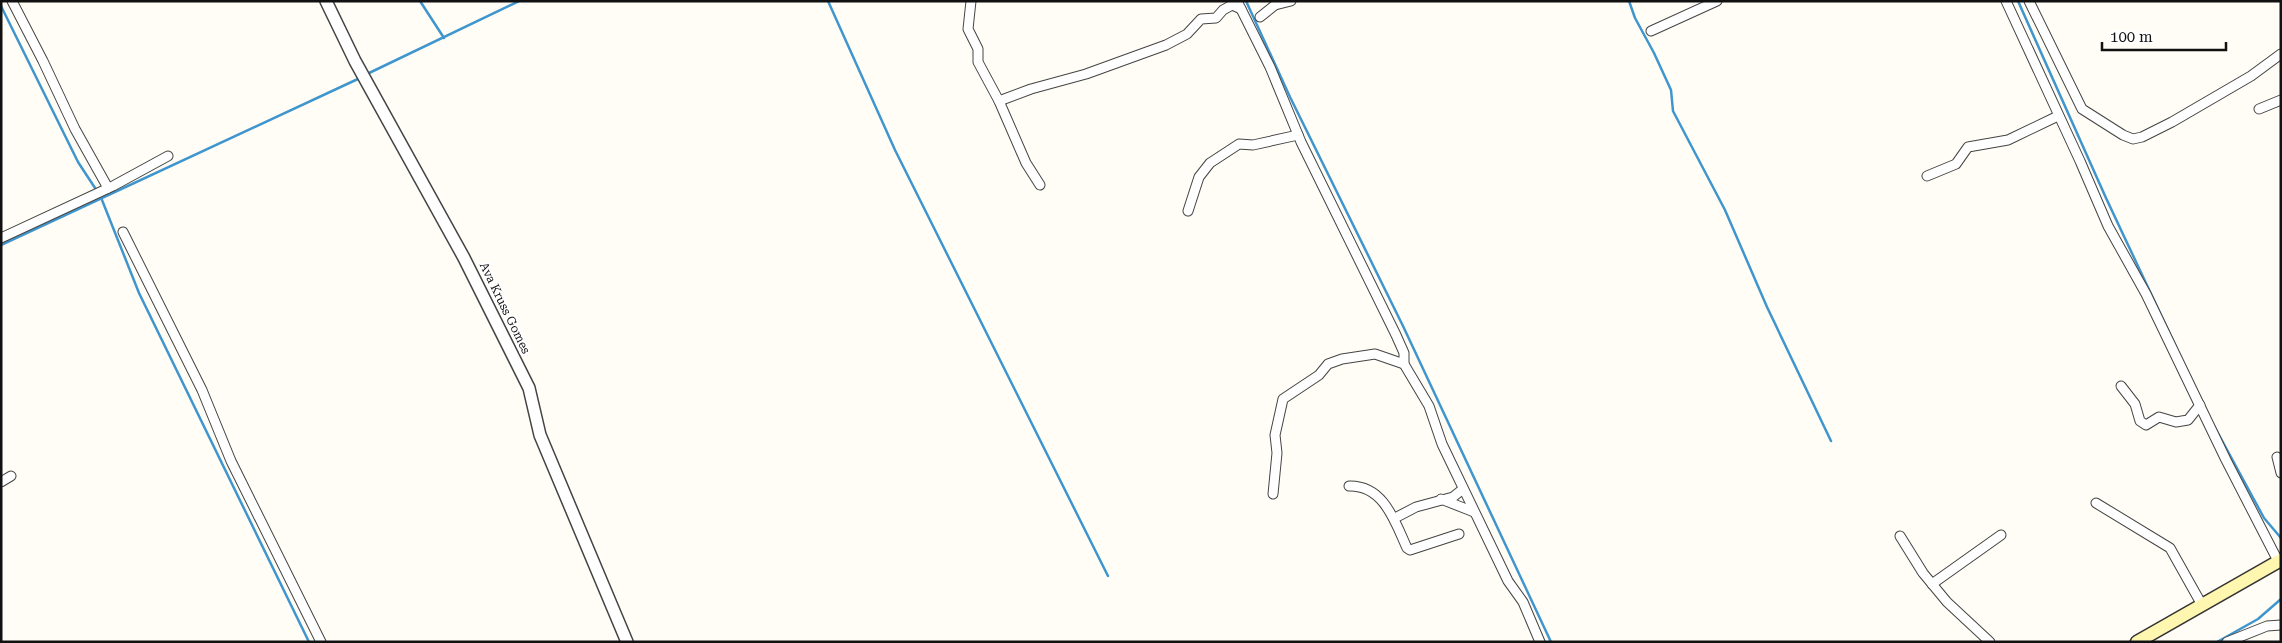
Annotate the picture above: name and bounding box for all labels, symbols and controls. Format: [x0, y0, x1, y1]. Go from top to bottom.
scale bar [2102, 20, 2226, 52]
text: 100 m [2110, 28, 2153, 46]
street label: Ava Kruss Gomes [477, 260, 533, 356]

